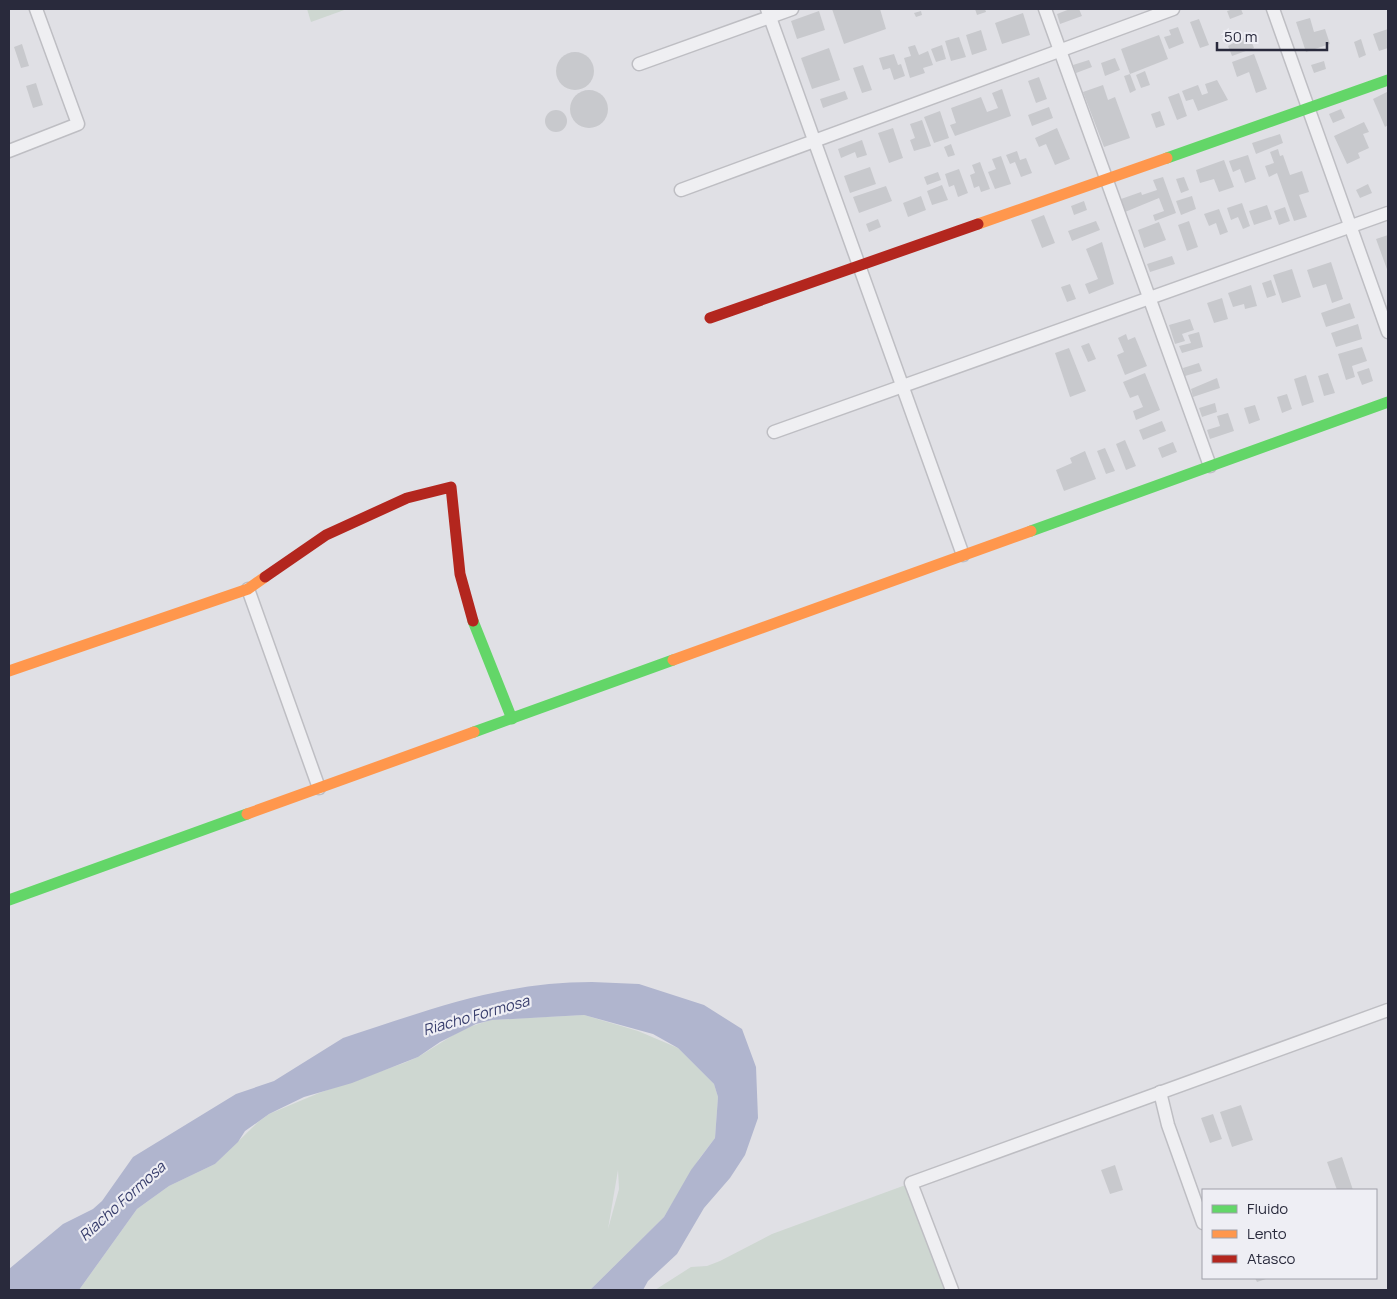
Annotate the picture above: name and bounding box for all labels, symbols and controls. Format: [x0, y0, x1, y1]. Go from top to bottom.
scale bar [1217, 20, 1327, 52]
text: 50 m [1224, 26, 1258, 47]
water label: Riacho Formosa [420, 990, 532, 1040]
water label: Riacho Formosa [74, 1156, 170, 1245]
legend [1202, 1189, 1377, 1279]
text: Fluido [1247, 1198, 1288, 1219]
text: Lento [1247, 1223, 1287, 1244]
text: Atasco [1247, 1248, 1295, 1269]

